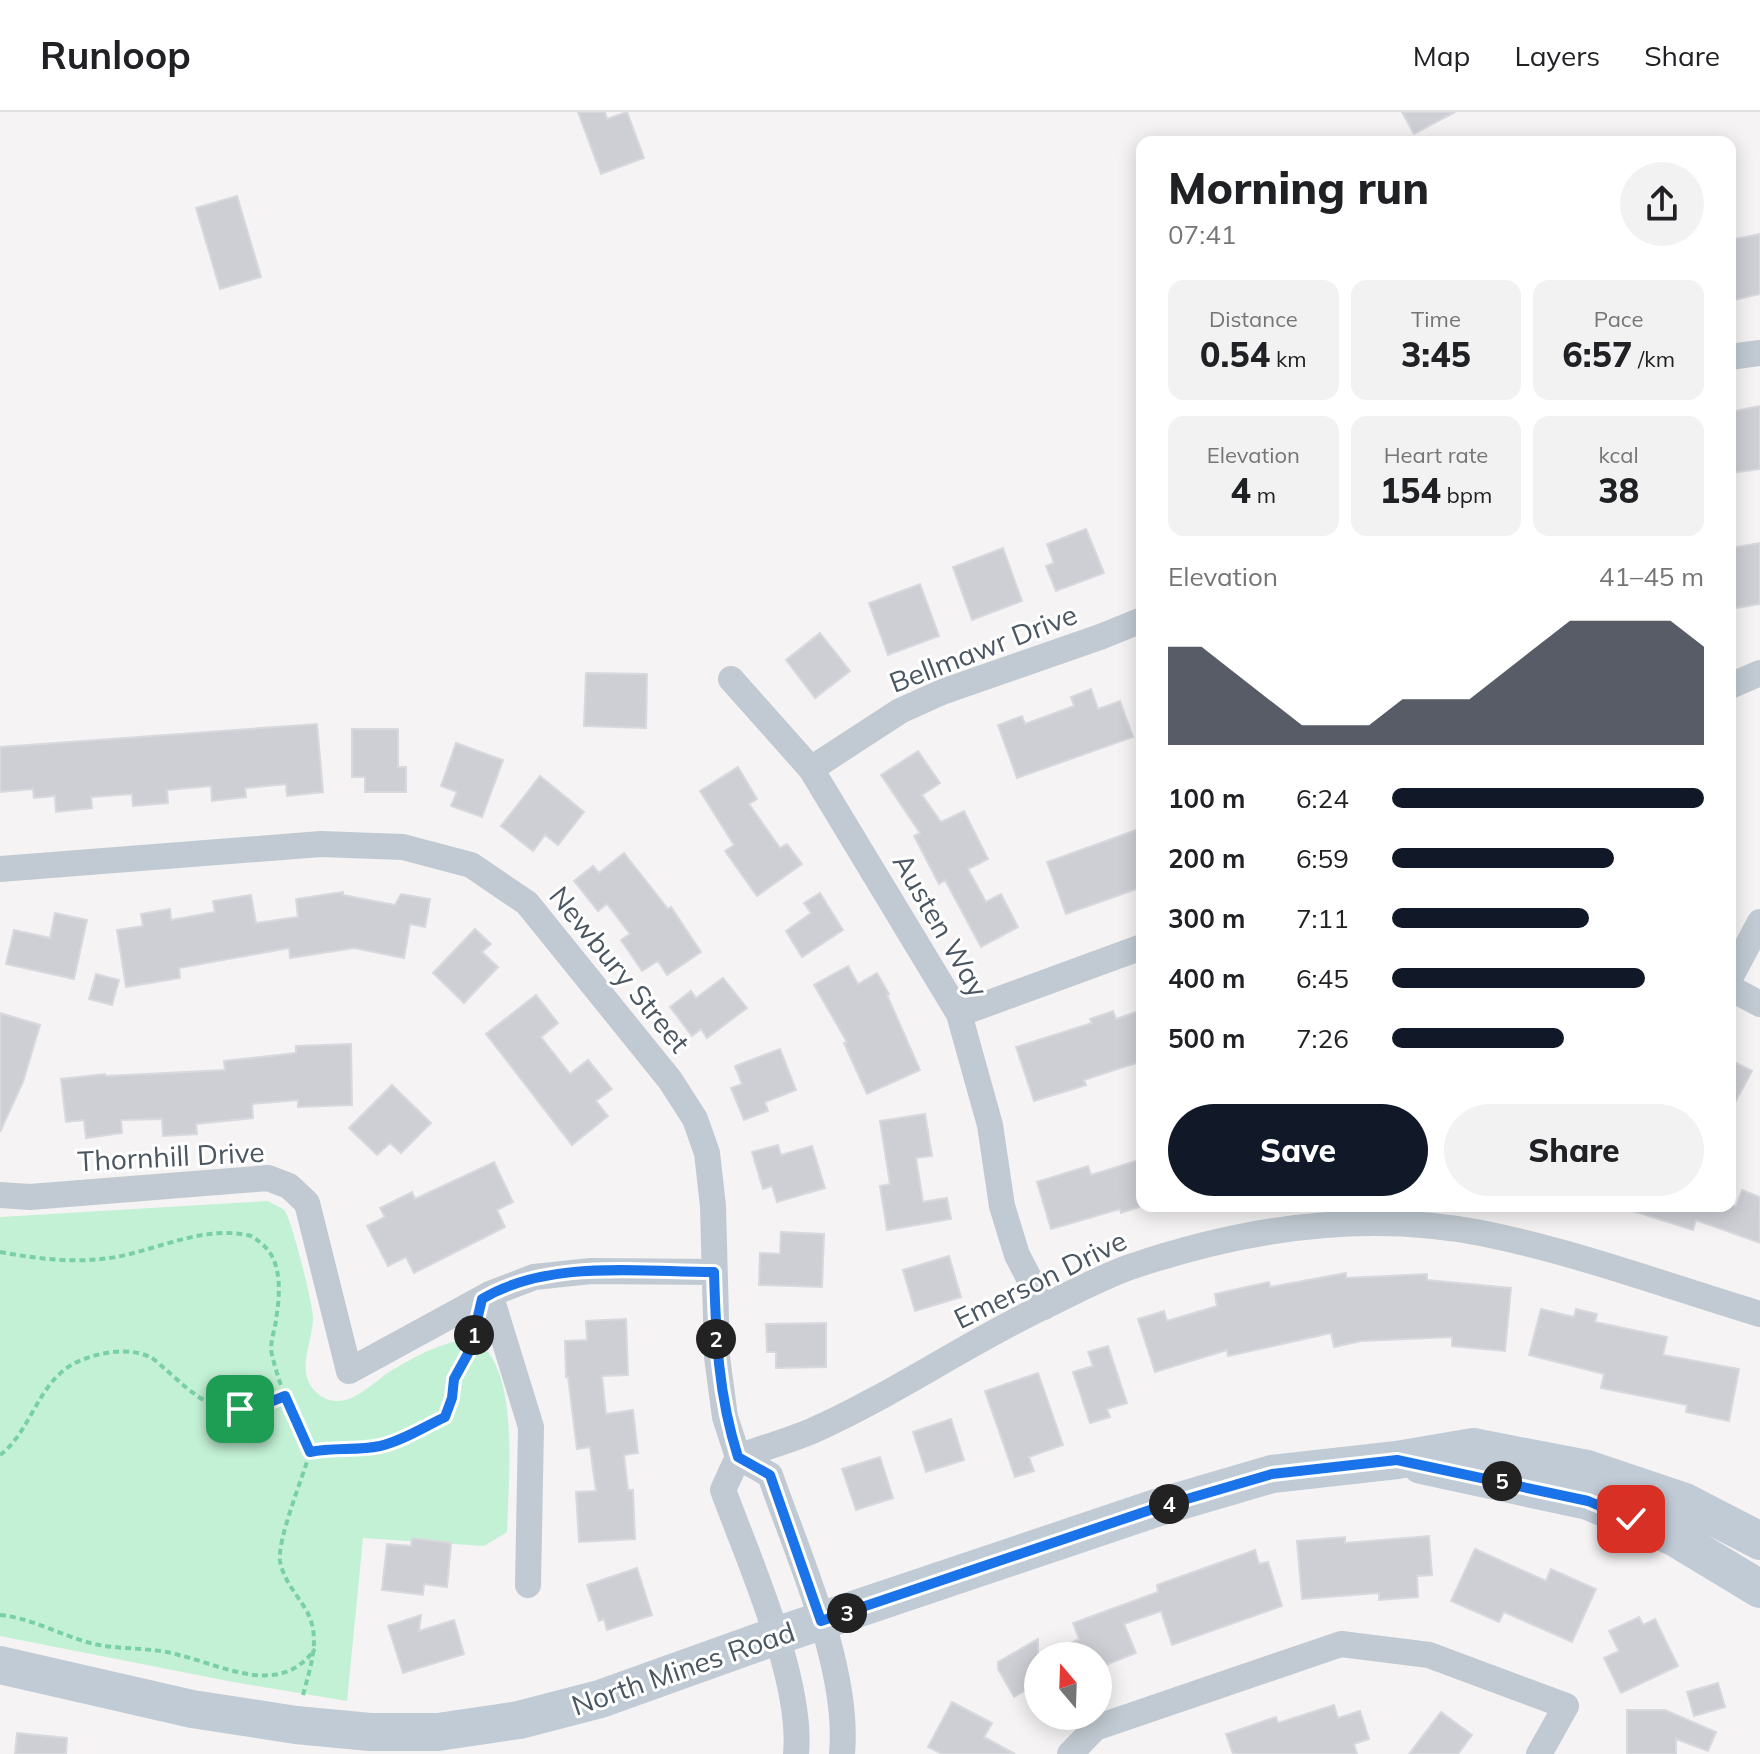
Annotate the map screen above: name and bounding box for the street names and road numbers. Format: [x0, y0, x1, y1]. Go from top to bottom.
street label: Bellmawr Drive [884, 596, 1082, 700]
street label: Austen Way [886, 847, 996, 1003]
street label: Newbury Street [542, 879, 698, 1059]
street label: Thornhill Drive [77, 1134, 265, 1178]
street label: Emerson Drive [948, 1222, 1132, 1336]
street label: North Mines Road [567, 1613, 799, 1723]

